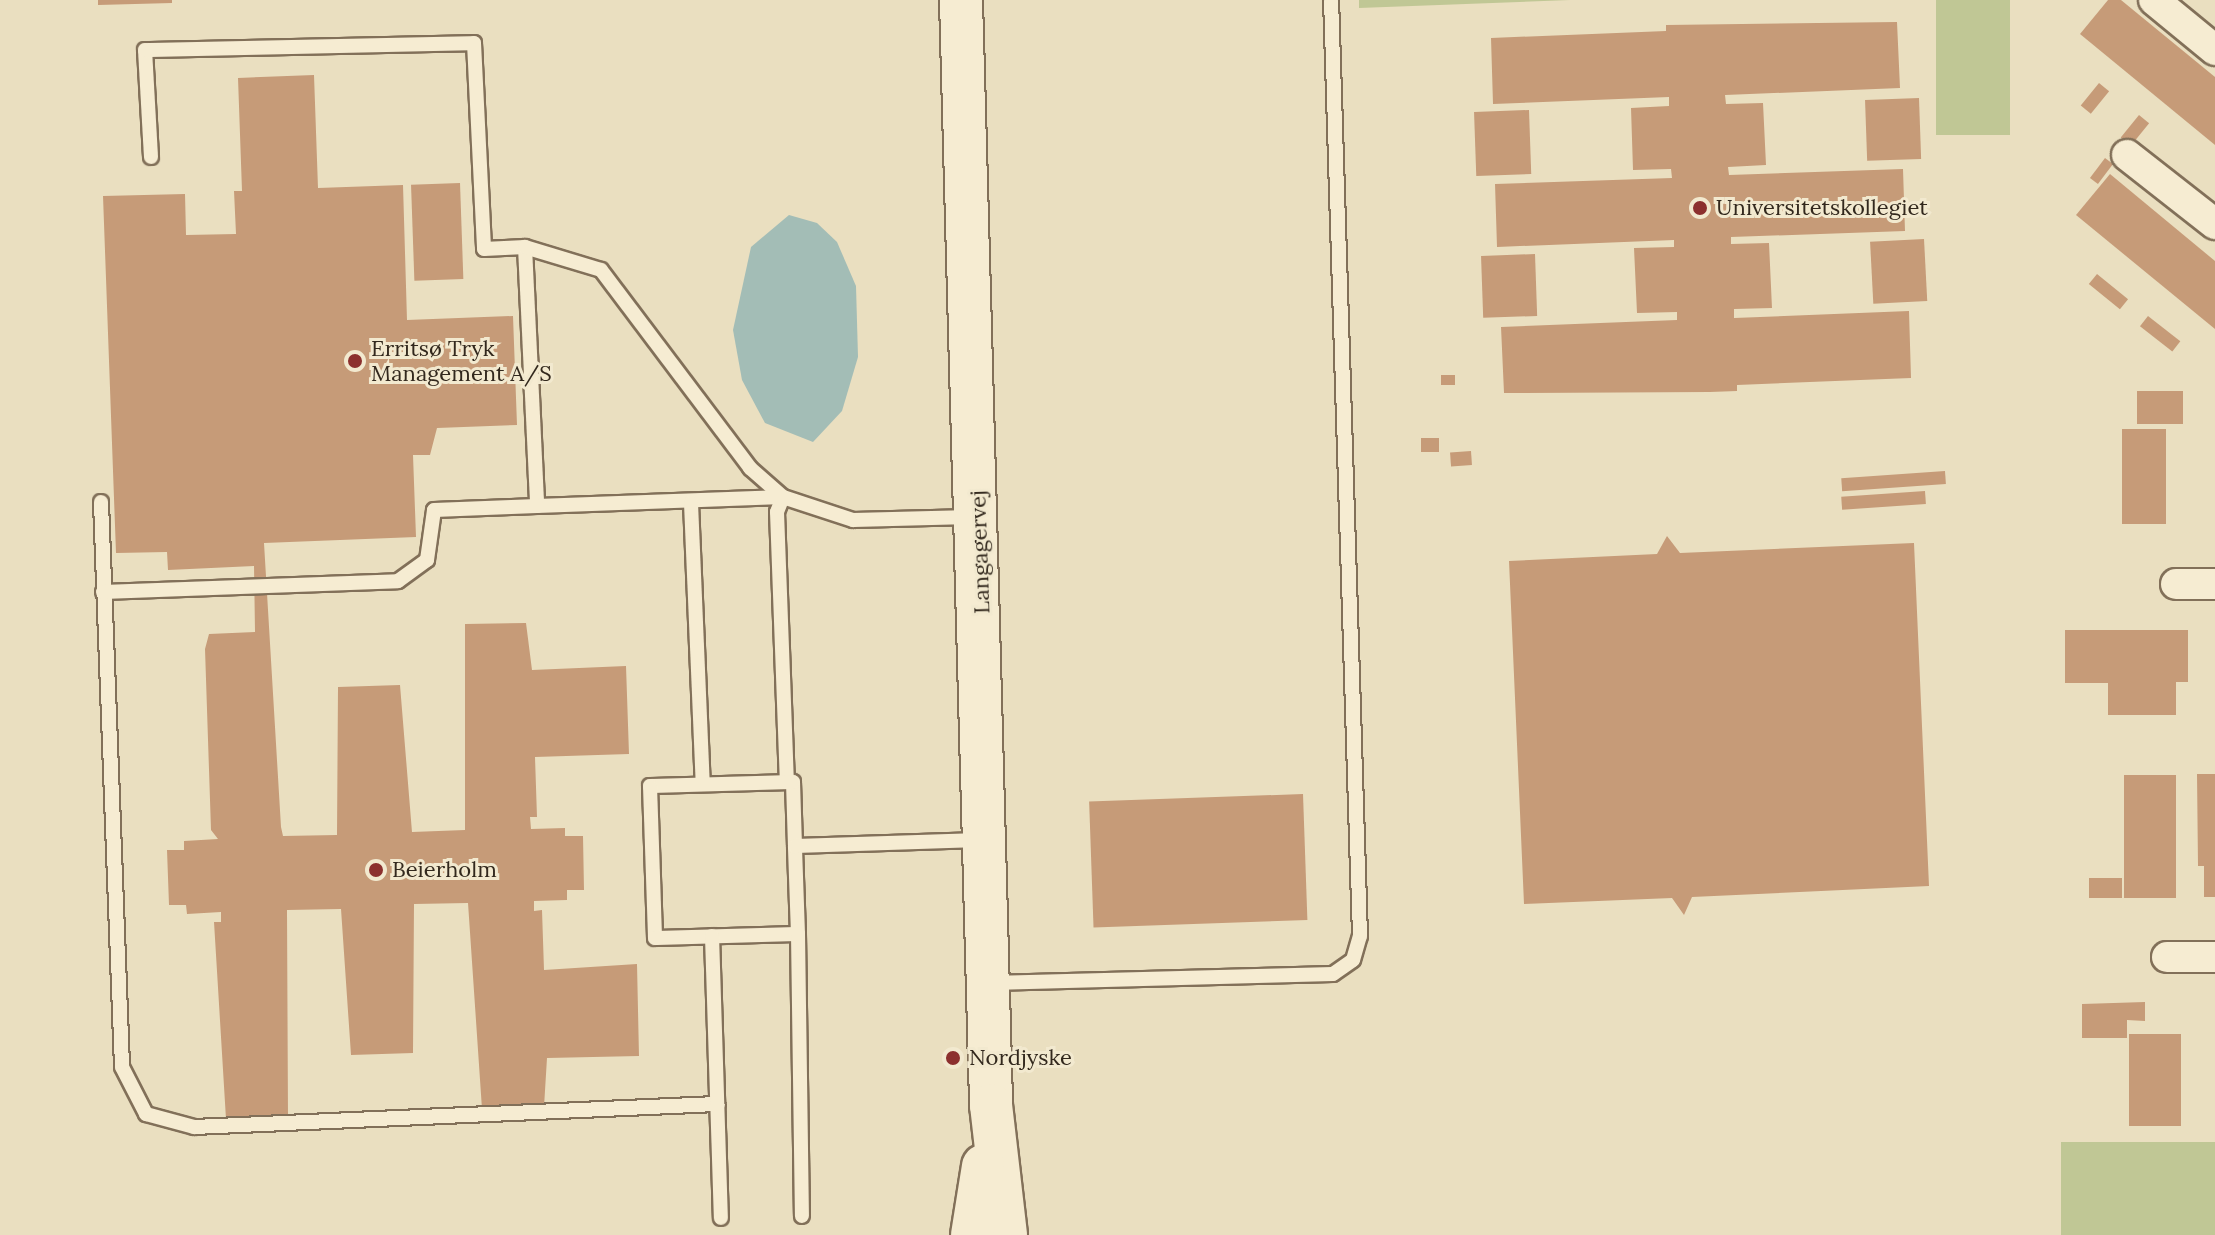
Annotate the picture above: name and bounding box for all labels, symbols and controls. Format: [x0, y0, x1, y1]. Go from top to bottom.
place label: Universitetskollegiet [1716, 195, 1928, 221]
marker: Universitetskollegiet [1691, 199, 1709, 217]
place label: Erritsø Tryk Management A/S [371, 335, 552, 386]
marker: Erritsø Tryk Management A/S [346, 352, 364, 370]
street label: Langagervej [965, 490, 995, 614]
place label: Beierholm [392, 857, 497, 883]
marker: Beierholm [367, 861, 385, 879]
place label: Nordjyske [969, 1045, 1072, 1071]
marker: Nordjyske [944, 1049, 962, 1067]

